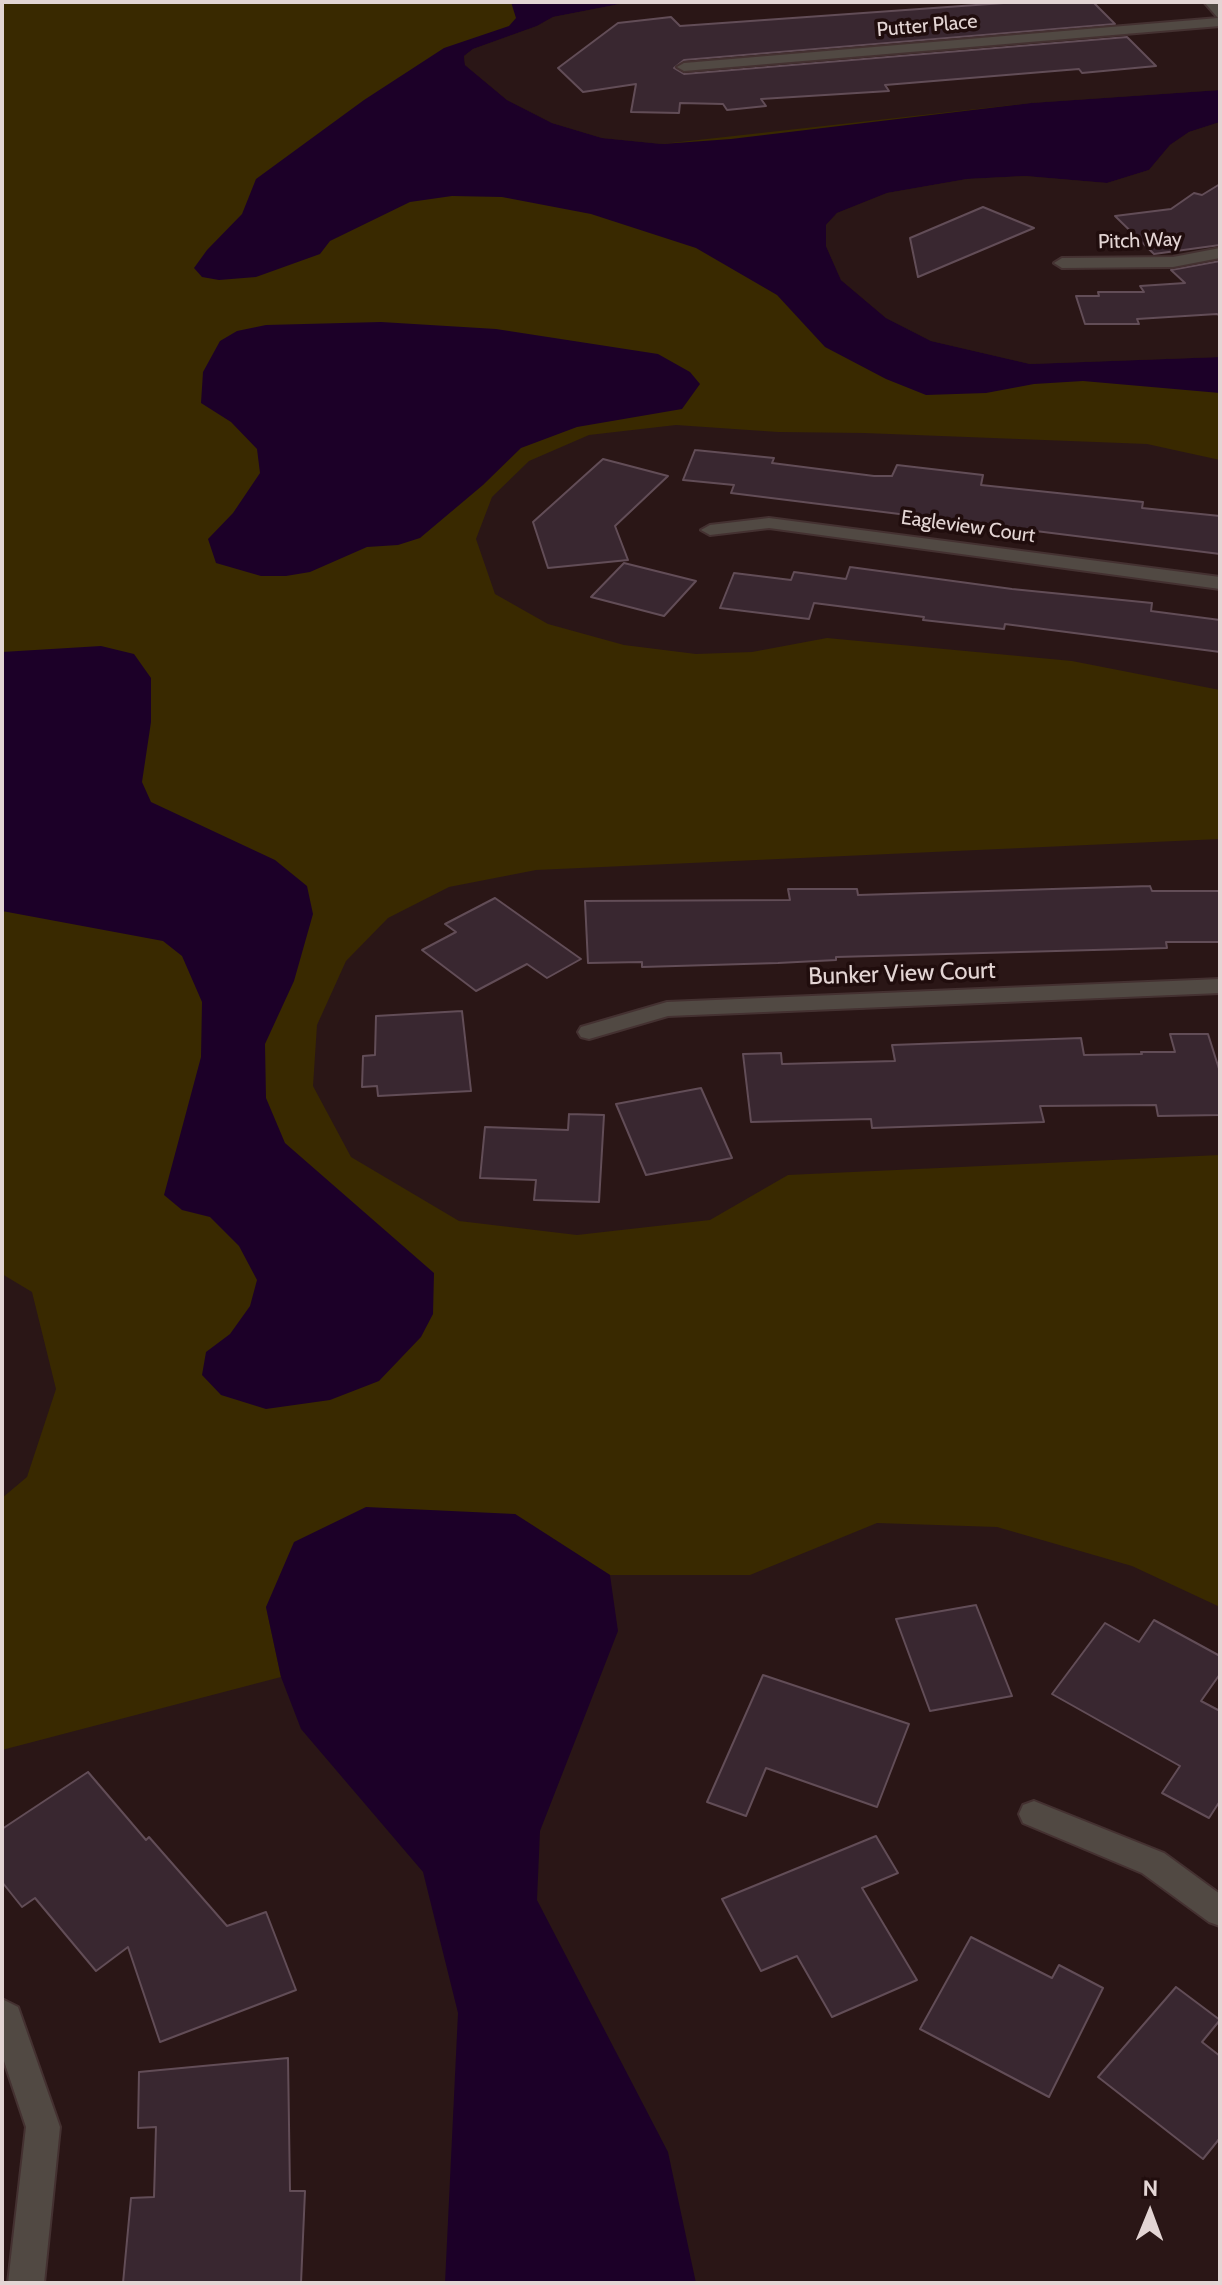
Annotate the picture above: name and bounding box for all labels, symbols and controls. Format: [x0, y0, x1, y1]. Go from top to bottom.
street label: Putter Place [876, 10, 978, 42]
street label: Pitch Way [1098, 228, 1182, 254]
street label: Eagleview Court [899, 506, 1037, 548]
street label: Bunker View Court [808, 956, 996, 992]
north arrow [1110, 2173, 1190, 2253]
text: N [1142, 2175, 1158, 2202]

